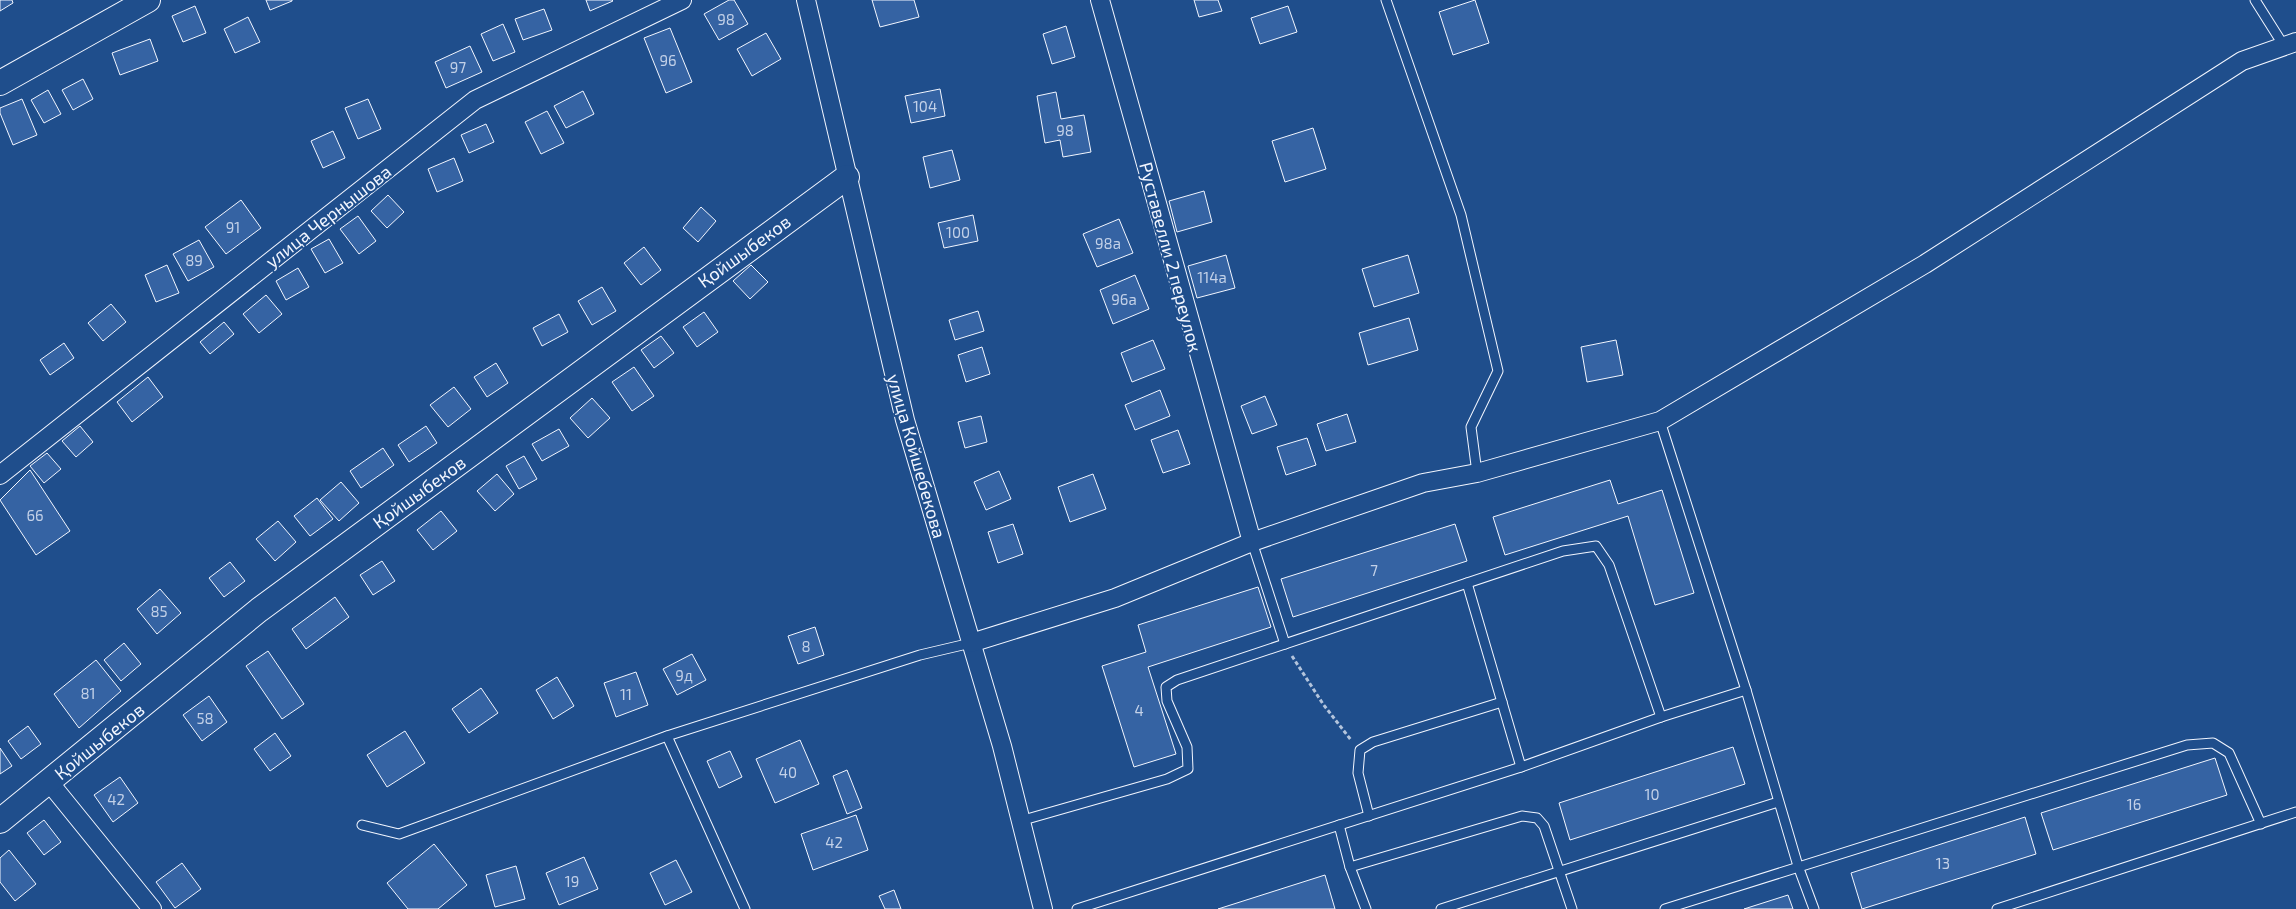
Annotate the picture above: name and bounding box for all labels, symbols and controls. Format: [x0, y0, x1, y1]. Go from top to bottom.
house number: 98 [717, 10, 735, 28]
house number: 96 [659, 51, 677, 69]
house number: 97 [450, 58, 466, 76]
house number: 104 [913, 97, 937, 115]
house number: 98 [1056, 121, 1074, 139]
street label: улица Чернышова [261, 160, 395, 272]
street label: Руставелли 2 переулок [1135, 160, 1207, 355]
street label: Қойшыбеков [693, 210, 795, 292]
house number: 91 [226, 218, 240, 236]
house number: 100 [946, 223, 970, 241]
house number: 98а [1095, 234, 1121, 252]
house number: 89 [185, 251, 203, 269]
house number: 114а [1197, 268, 1227, 286]
house number: 96а [1111, 290, 1137, 308]
street label: улица Койшебекова [883, 371, 951, 541]
street label: Қойшыбеков [368, 451, 470, 533]
house number: 66 [26, 506, 44, 524]
house number: 7 [1370, 561, 1378, 579]
house number: 85 [150, 602, 168, 620]
house number: 8 [801, 637, 811, 655]
house number: 9д [675, 666, 693, 684]
house number: 81 [80, 684, 96, 702]
house number: 11 [620, 685, 632, 703]
street label: Қойшыбеков [50, 698, 148, 784]
house number: 4 [1134, 701, 1144, 719]
house number: 58 [196, 709, 214, 727]
house number: 40 [779, 763, 797, 781]
house number: 10 [1644, 785, 1660, 803]
house number: 42 [107, 790, 125, 808]
house number: 16 [2127, 795, 2141, 813]
house number: 42 [825, 833, 843, 851]
house number: 13 [1936, 854, 1950, 872]
house number: 19 [565, 872, 579, 890]

